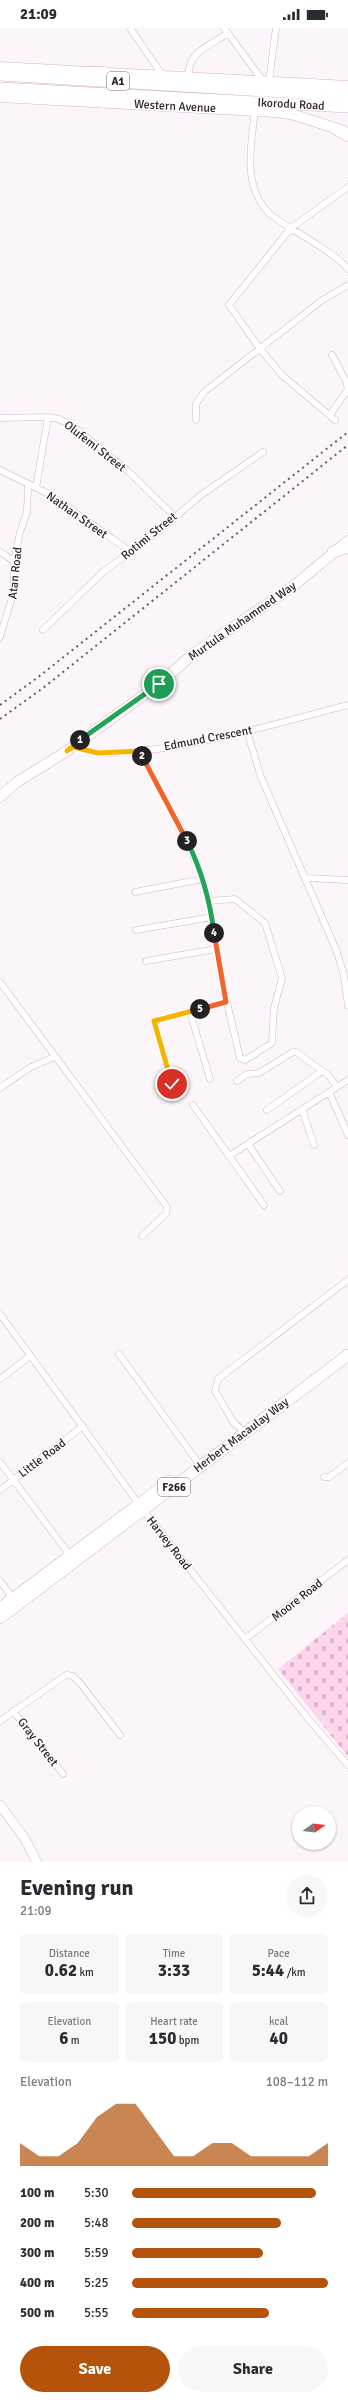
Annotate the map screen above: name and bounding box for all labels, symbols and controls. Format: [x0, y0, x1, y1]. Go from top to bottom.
text: 21:09 [20, 5, 57, 23]
road number: A1 [107, 72, 129, 90]
street label: Ikorodu Road [257, 95, 325, 114]
street label: Western Avenue [134, 97, 216, 116]
street label: Olufemi Street [61, 418, 129, 475]
street label: Nathan Street [43, 489, 110, 542]
street label: Rotimi Street [118, 509, 180, 563]
street label: Atan Road [5, 546, 26, 600]
street label: Murtula Muhammed Way [185, 578, 299, 664]
pin [142, 667, 176, 701]
icon: arrive [148, 673, 170, 695]
street label: Edmund Crescent [163, 723, 254, 754]
pin: 1 [70, 730, 90, 750]
text: 1 [77, 733, 83, 746]
pin: 2 [132, 746, 152, 766]
text: 2 [139, 749, 145, 762]
pin: 3 [177, 831, 197, 851]
text: 3 [184, 834, 190, 847]
pin: 4 [204, 923, 224, 943]
text: 4 [211, 926, 217, 939]
pin: 5 [190, 999, 210, 1019]
text: 5 [197, 1002, 203, 1015]
pin [155, 1067, 189, 1101]
icon: check [161, 1073, 183, 1095]
street label: Herbert Macaulay Way [191, 1394, 292, 1476]
street label: Little Road [16, 1436, 69, 1481]
road number: F266 [158, 1478, 190, 1496]
street label: Harvey Road [143, 1513, 194, 1573]
street label: Moore Road [269, 1576, 326, 1625]
street label: Gray Street [14, 1715, 61, 1770]
north arrow [292, 1806, 336, 1850]
map controls [292, 1806, 336, 1850]
text: Evening run [20, 1874, 134, 1901]
button: share [286, 1875, 328, 1917]
text: 21:09 [20, 1903, 52, 1919]
text: Distance [49, 1947, 90, 1960]
text: Time [163, 1947, 185, 1960]
text: Pace [268, 1947, 290, 1960]
text: 0.62 [45, 1960, 77, 1981]
text: 3:33 [158, 1960, 190, 1981]
text: 5:44 [252, 1960, 284, 1981]
text: km [77, 1966, 94, 1979]
text: /km [284, 1966, 306, 1979]
text: Elevation [47, 2015, 91, 2028]
text: Heart rate [150, 2015, 198, 2028]
text: kcal [269, 2015, 288, 2028]
text: 6 [59, 2028, 68, 2049]
text: 150 [149, 2028, 176, 2049]
text: 40 [269, 2028, 288, 2049]
text: m [68, 2034, 80, 2047]
text: bpm [176, 2034, 199, 2047]
text: Elevation [20, 2074, 72, 2090]
text: 108–112 m [266, 2074, 328, 2090]
text: 100 m [20, 2185, 54, 2201]
text: 5:30 [84, 2185, 109, 2201]
text: 200 m [20, 2215, 54, 2231]
text: 5:48 [84, 2215, 109, 2231]
text: 300 m [20, 2245, 54, 2261]
text: 5:59 [84, 2245, 109, 2261]
text: 400 m [20, 2275, 54, 2291]
text: 5:25 [84, 2275, 109, 2291]
text: 500 m [20, 2305, 54, 2321]
text: 5:55 [84, 2305, 109, 2321]
button: Save [20, 2346, 170, 2392]
button: Share [178, 2346, 328, 2392]

